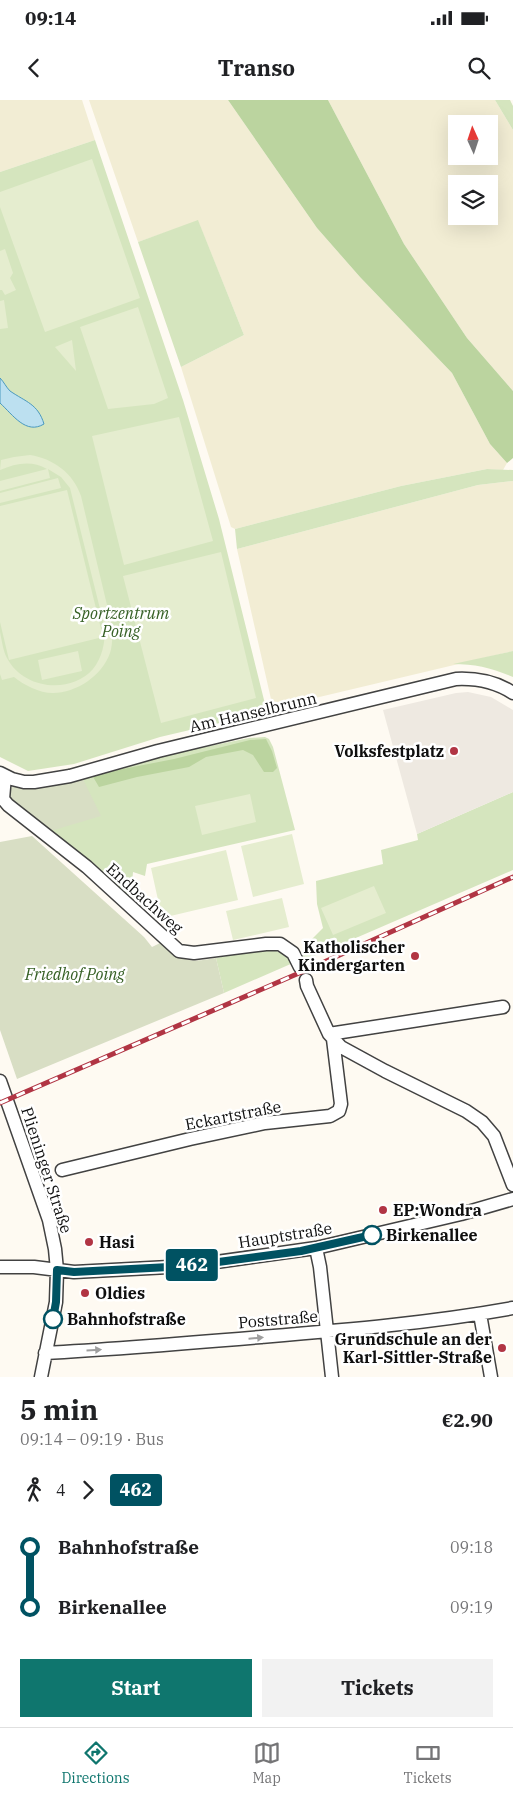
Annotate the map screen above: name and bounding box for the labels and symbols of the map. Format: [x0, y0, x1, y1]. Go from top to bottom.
north arrow [448, 115, 498, 165]
park label: Sportzentrum Poing [72, 603, 170, 641]
street label: Am Hanselbrunn [187, 688, 319, 736]
place label: Volksfestplatz [334, 741, 444, 761]
marker: Volksfestplatz [448, 745, 460, 757]
street label: Endbachweg [103, 858, 188, 938]
place label: Katholischer Kindergarten [298, 937, 405, 975]
marker: Katholischer Kindergarten [409, 950, 421, 962]
park label: Friedhof Poing [24, 964, 125, 984]
street label: Eckartstraße [183, 1096, 283, 1134]
street label: Plieninger Straße [17, 1104, 77, 1236]
place label: EP:Wondra [393, 1200, 482, 1220]
marker: EP:Wondra [377, 1204, 389, 1216]
street label: Hauptstraße [237, 1218, 333, 1252]
marker: Birkenallee [362, 1225, 382, 1245]
place label: Birkenallee [386, 1225, 478, 1245]
place label: Hasi [99, 1232, 135, 1252]
marker: Hasi [83, 1236, 95, 1248]
line badge: 462 [163, 1249, 221, 1281]
place label: Oldies [95, 1283, 145, 1303]
marker: Oldies [79, 1287, 91, 1299]
street label: Poststraße [237, 1306, 319, 1332]
marker: Bahnhofstraße [43, 1309, 63, 1329]
place label: Bahnhofstraße [67, 1309, 186, 1329]
place label: Grundschule an der Karl-Sittler-Straße [335, 1329, 492, 1367]
one-way arrow [248, 1333, 264, 1341]
marker: Grundschule an der Karl-Sittler-Straße [496, 1342, 508, 1354]
one-way arrow [86, 1346, 102, 1354]

